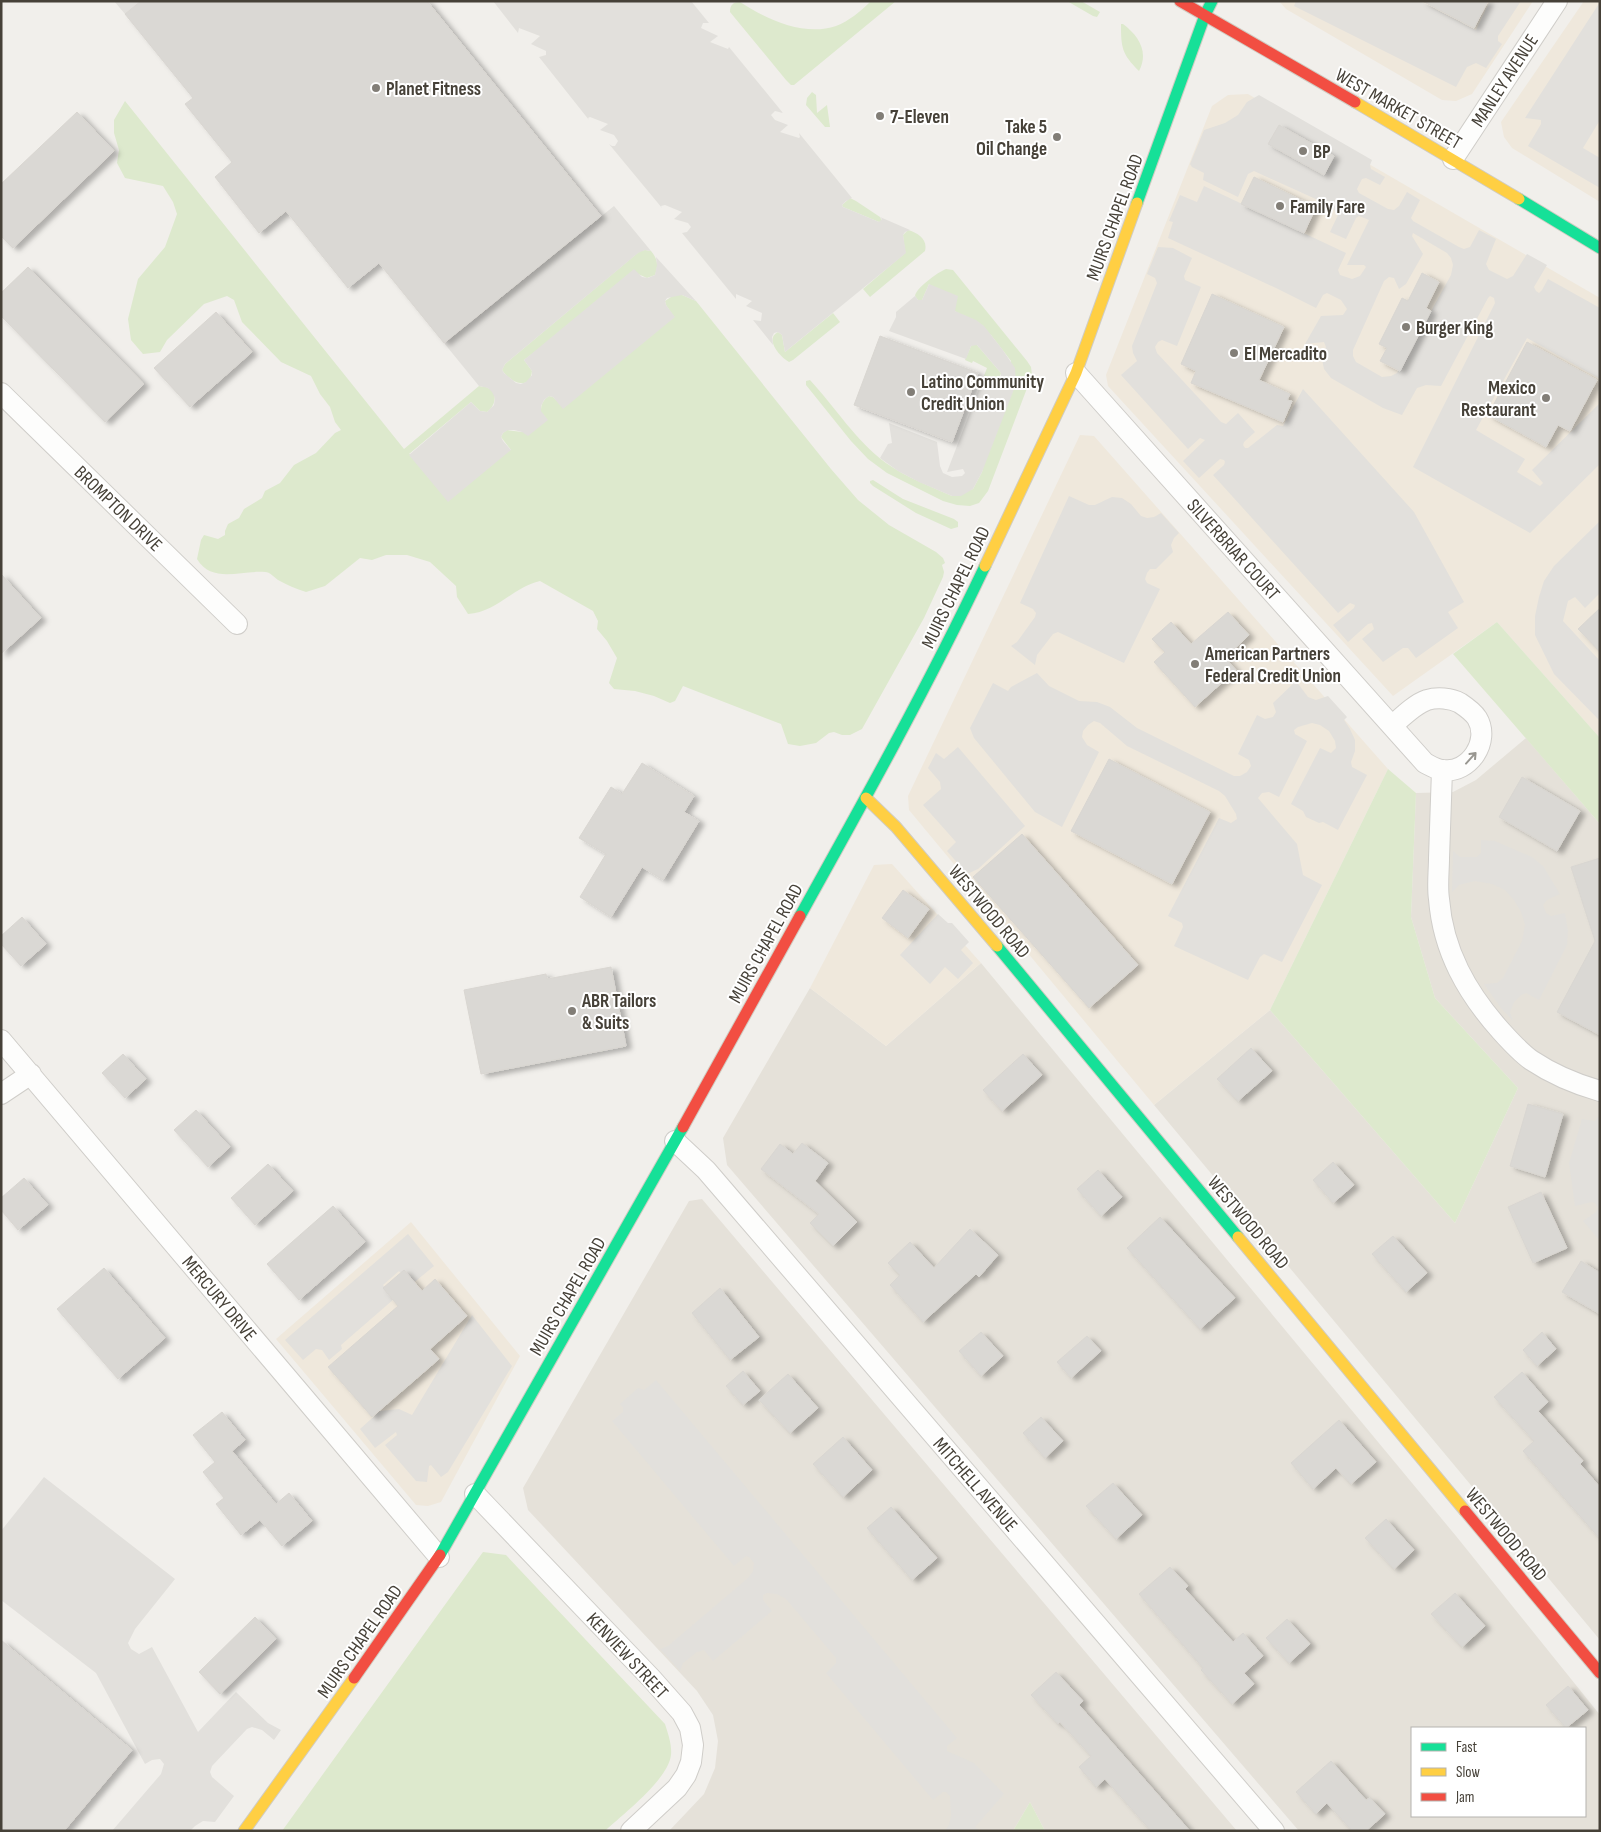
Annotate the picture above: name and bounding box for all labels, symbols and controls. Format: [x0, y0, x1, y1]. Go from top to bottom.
street label: MANLEY AVENUE [1467, 30, 1544, 131]
street label: WEST MARKET STREET [1331, 64, 1466, 155]
place label: Planet Fitness [386, 78, 481, 101]
marker: Planet Fitness [370, 82, 382, 94]
place label: 7-Eleven [890, 106, 949, 129]
marker: 7-Eleven [874, 110, 886, 122]
place label: Take 5 Oil Change [976, 116, 1047, 161]
marker: Take 5 Oil Change [1051, 131, 1063, 143]
place label: BP [1313, 141, 1331, 164]
marker: BP [1297, 145, 1309, 157]
street label: MUIRS CHAPEL ROAD [1082, 151, 1149, 284]
place label: Family Fare [1290, 196, 1365, 219]
marker: Family Fare [1274, 200, 1286, 212]
place label: Burger King [1416, 317, 1493, 340]
marker: Burger King [1400, 321, 1412, 333]
place label: El Mercadito [1244, 343, 1327, 366]
marker: El Mercadito [1228, 347, 1240, 359]
place label: Latino Community Credit Union [921, 371, 1044, 416]
place label: Mexico Restaurant [1461, 377, 1536, 422]
marker: Latino Community Credit Union [905, 386, 917, 398]
marker: Mexico Restaurant [1540, 392, 1552, 404]
street label: BROMPTON DRIVE [69, 461, 167, 557]
street label: SILVERBRIAR COURT [1181, 495, 1285, 606]
street label: MUIRS CHAPEL ROAD [917, 523, 996, 652]
place label: American Partners Federal Credit Union [1204, 643, 1341, 688]
marker: American Partners Federal Credit Union [1189, 658, 1201, 670]
one-way arrow [1465, 752, 1477, 764]
street label: WESTWOOD ROAD [943, 861, 1035, 963]
street label: MUIRS CHAPEL ROAD [724, 880, 809, 1007]
place label: ABR Tailors & Suits [581, 990, 656, 1035]
marker: ABR Tailors & Suits [566, 1005, 578, 1017]
street label: WESTWOOD ROAD [1202, 1172, 1294, 1274]
street label: MUIRS CHAPEL ROAD [525, 1234, 611, 1360]
street label: MERCURY DRIVE [177, 1252, 261, 1346]
street label: MITCHELL AVENUE [928, 1433, 1022, 1537]
street label: WESTWOOD ROAD [1460, 1484, 1552, 1586]
street label: MUIRS CHAPEL ROAD [313, 1581, 408, 1703]
street label: KENVIEW STREET [581, 1608, 673, 1704]
legend [1411, 1727, 1586, 1817]
text: Fast [1456, 1738, 1478, 1757]
text: Slow [1456, 1763, 1480, 1782]
text: Jam [1455, 1788, 1474, 1807]

